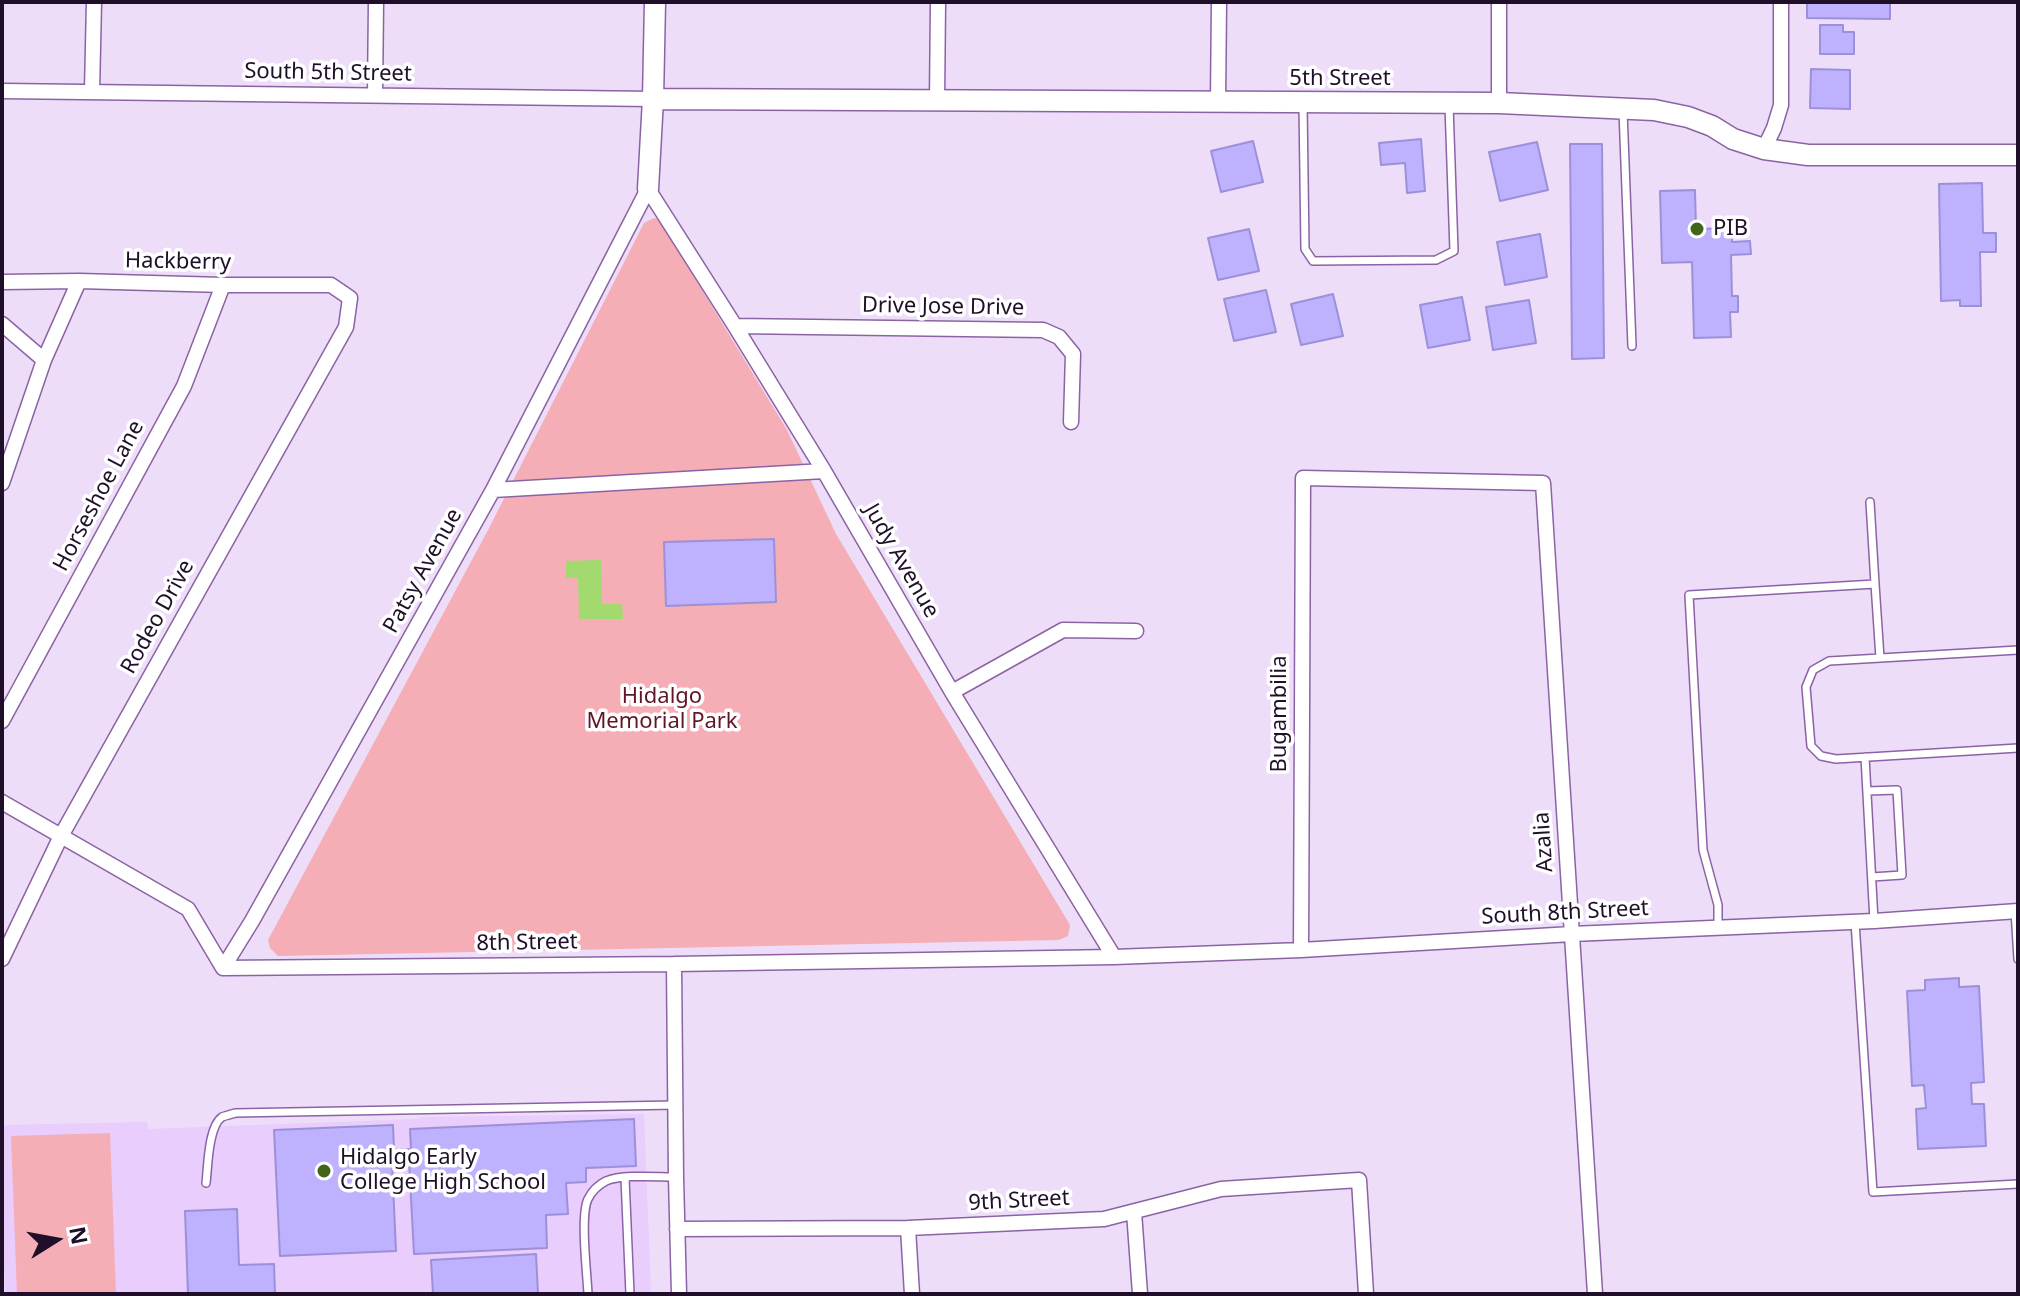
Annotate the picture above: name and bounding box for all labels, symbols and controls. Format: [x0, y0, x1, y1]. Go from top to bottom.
street label: South 5th Street [244, 58, 412, 88]
street label: 5th Street [1289, 66, 1391, 92]
place label: PIB [1713, 216, 1748, 242]
marker: PIB [1688, 220, 1706, 238]
street label: Hackberry [125, 248, 231, 276]
street label: Drive Jose Drive [862, 292, 1024, 322]
street label: Horseshoe Lane [48, 416, 150, 576]
street label: Judy Avenue [858, 499, 944, 623]
street label: Patsy Avenue [378, 504, 468, 638]
street label: Rodeo Drive [116, 555, 200, 679]
street label: Bugambilia [1267, 655, 1293, 773]
park label: Hidalgo Memorial Park [586, 684, 738, 736]
street label: Azalia [1529, 811, 1559, 873]
street label: South 8th Street [1481, 895, 1649, 931]
street label: 8th Street [476, 929, 578, 957]
place label: Hidalgo Early College High School [340, 1145, 546, 1196]
marker: Hidalgo Early College High School [315, 1162, 333, 1180]
street label: 9th Street [968, 1185, 1070, 1217]
north arrow [16, 1200, 96, 1280]
text: N [63, 1224, 96, 1247]

